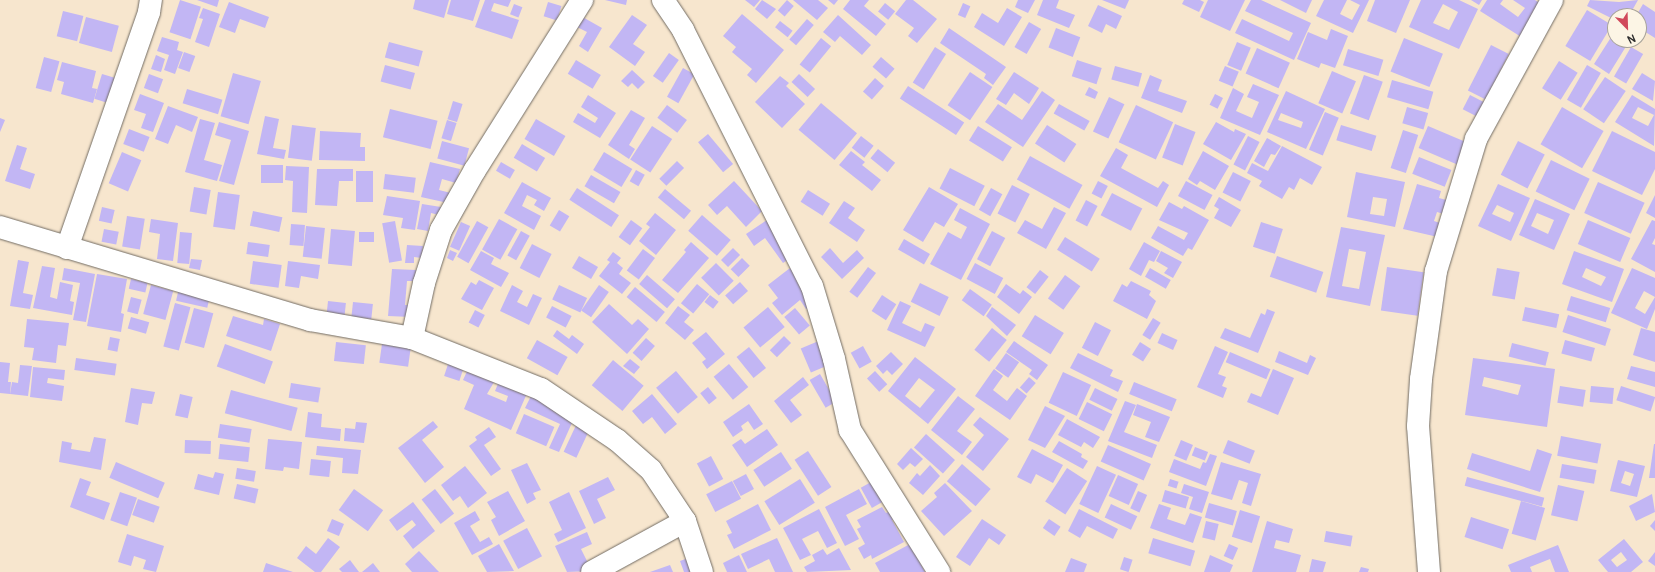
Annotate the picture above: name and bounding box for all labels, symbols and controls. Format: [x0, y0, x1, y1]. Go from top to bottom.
north arrow [1607, 8, 1647, 48]
text: N [1626, 31, 1637, 46]

